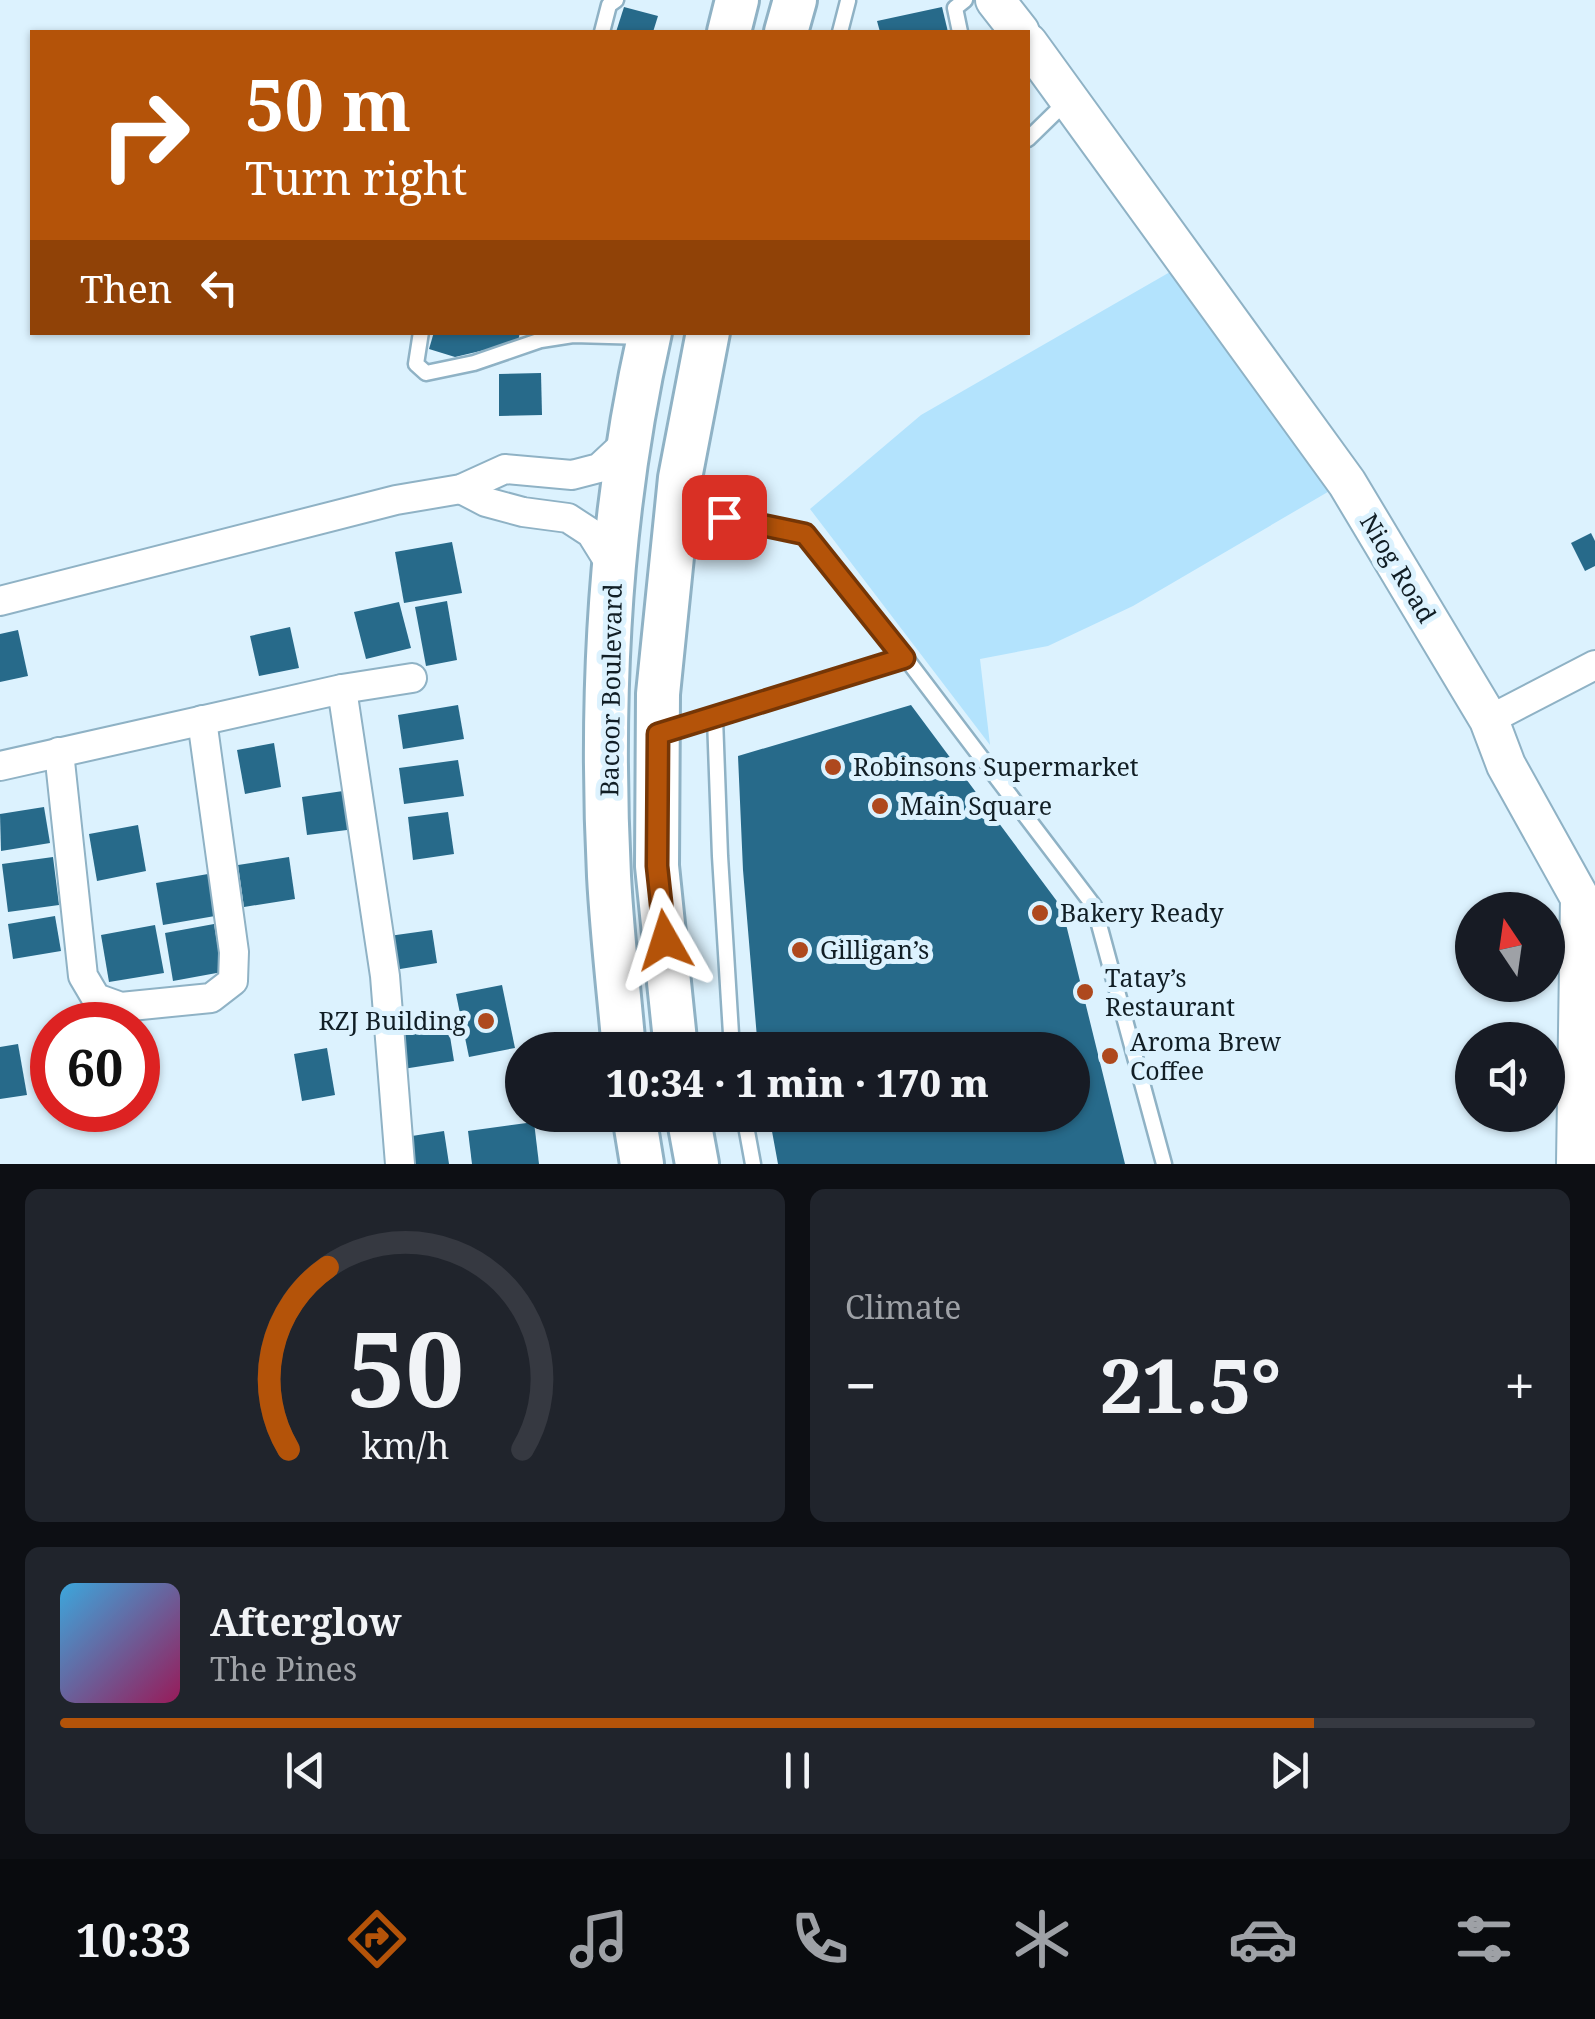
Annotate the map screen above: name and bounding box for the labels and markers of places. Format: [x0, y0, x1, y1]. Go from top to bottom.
pin [682, 475, 767, 560]
place label: Robinsons Supermarket [853, 749, 1139, 783]
marker: Robinsons Supermarket [822, 756, 844, 778]
place label: Main Square [900, 788, 1052, 822]
marker: Main Square [869, 795, 891, 817]
place label: Bakery Ready [1060, 895, 1225, 929]
marker: Bakery Ready [1029, 902, 1051, 924]
place label: Gilligan’s [820, 932, 929, 966]
marker: Gilligan’s [789, 939, 811, 961]
place label: Tatay’s Restaurant [1105, 960, 1235, 1023]
marker: Tatay’s Restaurant [1074, 981, 1096, 1003]
place label: RZJ Building [318, 1003, 467, 1037]
marker: RZJ Building [475, 1010, 497, 1032]
place label: Aroma Brew Coffee [1130, 1024, 1282, 1087]
marker: Aroma Brew Coffee [1099, 1045, 1121, 1067]

